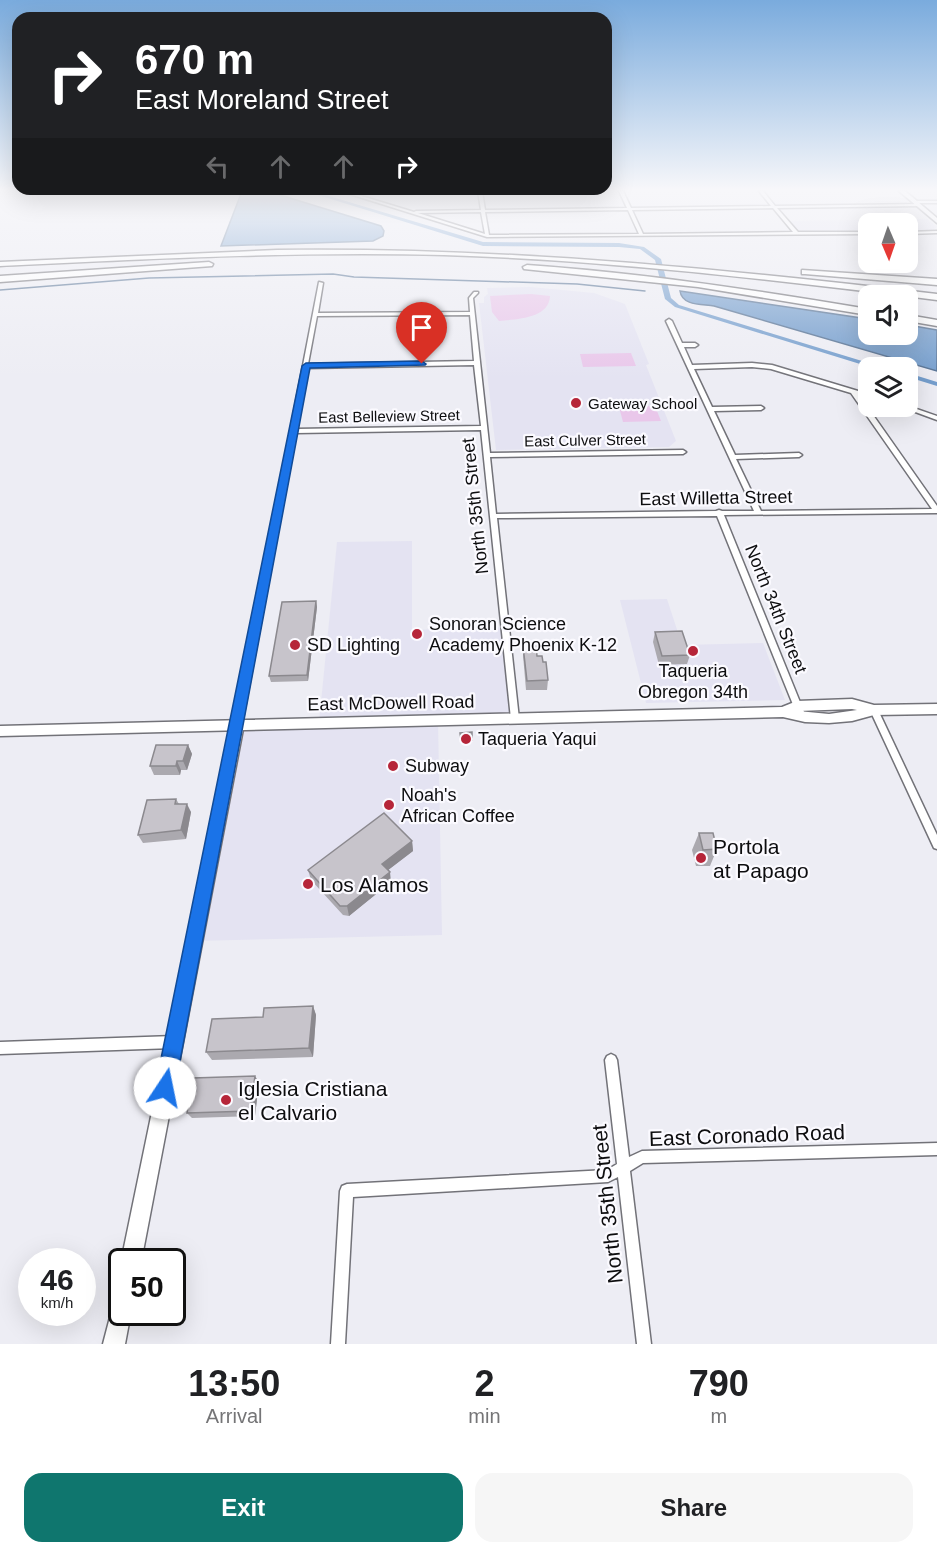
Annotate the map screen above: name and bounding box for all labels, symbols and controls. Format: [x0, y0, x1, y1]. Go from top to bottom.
icon: right [36, 36, 114, 114]
text: 670 m [135, 36, 254, 83]
text: East Moreland Street [135, 85, 389, 115]
icon: left [201, 150, 234, 183]
icon: ahead [264, 150, 297, 183]
icon: ahead [327, 150, 360, 183]
icon: right [390, 150, 423, 183]
north arrow [858, 213, 918, 273]
map controls [858, 213, 918, 417]
button: sound [858, 285, 918, 345]
pin [396, 302, 447, 364]
icon: arrive [405, 311, 438, 344]
button: layers [858, 357, 918, 417]
place label: Gateway School [588, 395, 697, 412]
marker: Gateway School [569, 396, 583, 410]
street label: East Belleview Street [318, 406, 461, 426]
street label: East Culver Street [524, 430, 647, 450]
street label: North 35th Street [458, 437, 492, 575]
street label: East Willetta Street [639, 487, 793, 509]
street label: North 34th Street [741, 542, 811, 676]
place label: Sonoran Science Academy Phoenix K-12 [429, 614, 617, 655]
marker: Sonoran Science Academy Phoenix K-12 [410, 627, 424, 641]
place label: SD Lighting [307, 635, 400, 655]
marker: SD Lighting [288, 638, 302, 652]
marker: Taqueria Obregon 34th [686, 644, 700, 658]
place label: Taqueria Obregon 34th [638, 661, 748, 702]
street label: East McDowell Road [307, 692, 475, 714]
place label: Taqueria Yaqui [478, 729, 596, 749]
marker: Taqueria Yaqui [459, 732, 473, 746]
place label: Subway [405, 756, 469, 776]
marker: Subway [386, 759, 400, 773]
place label: Noah's African Coffee [401, 785, 515, 826]
marker: Noah's African Coffee [382, 798, 396, 812]
place label: Portola at Papago [713, 835, 809, 882]
marker: Portola at Papago [694, 851, 708, 865]
place label: Los Alamos [320, 873, 429, 896]
marker: Los Alamos [301, 877, 315, 891]
position arrow [133, 1056, 197, 1120]
place label: Iglesia Cristiana el Calvario [238, 1077, 388, 1124]
marker: Iglesia Cristiana el Calvario [219, 1093, 233, 1107]
street label: East Coronado Road [649, 1120, 845, 1150]
street label: North 35th Street [587, 1123, 627, 1285]
speed limit sign: 50 [108, 1248, 186, 1326]
text: 46 [40, 1263, 74, 1296]
text: km/h [41, 1294, 73, 1311]
text: 13:50 [188, 1363, 280, 1404]
text: 2 [474, 1363, 494, 1404]
text: 790 [689, 1363, 749, 1404]
text: Arrival [206, 1405, 263, 1427]
text: min [468, 1405, 501, 1427]
text: m [710, 1405, 727, 1427]
button: Exit [24, 1473, 463, 1542]
button: Share [475, 1473, 913, 1542]

